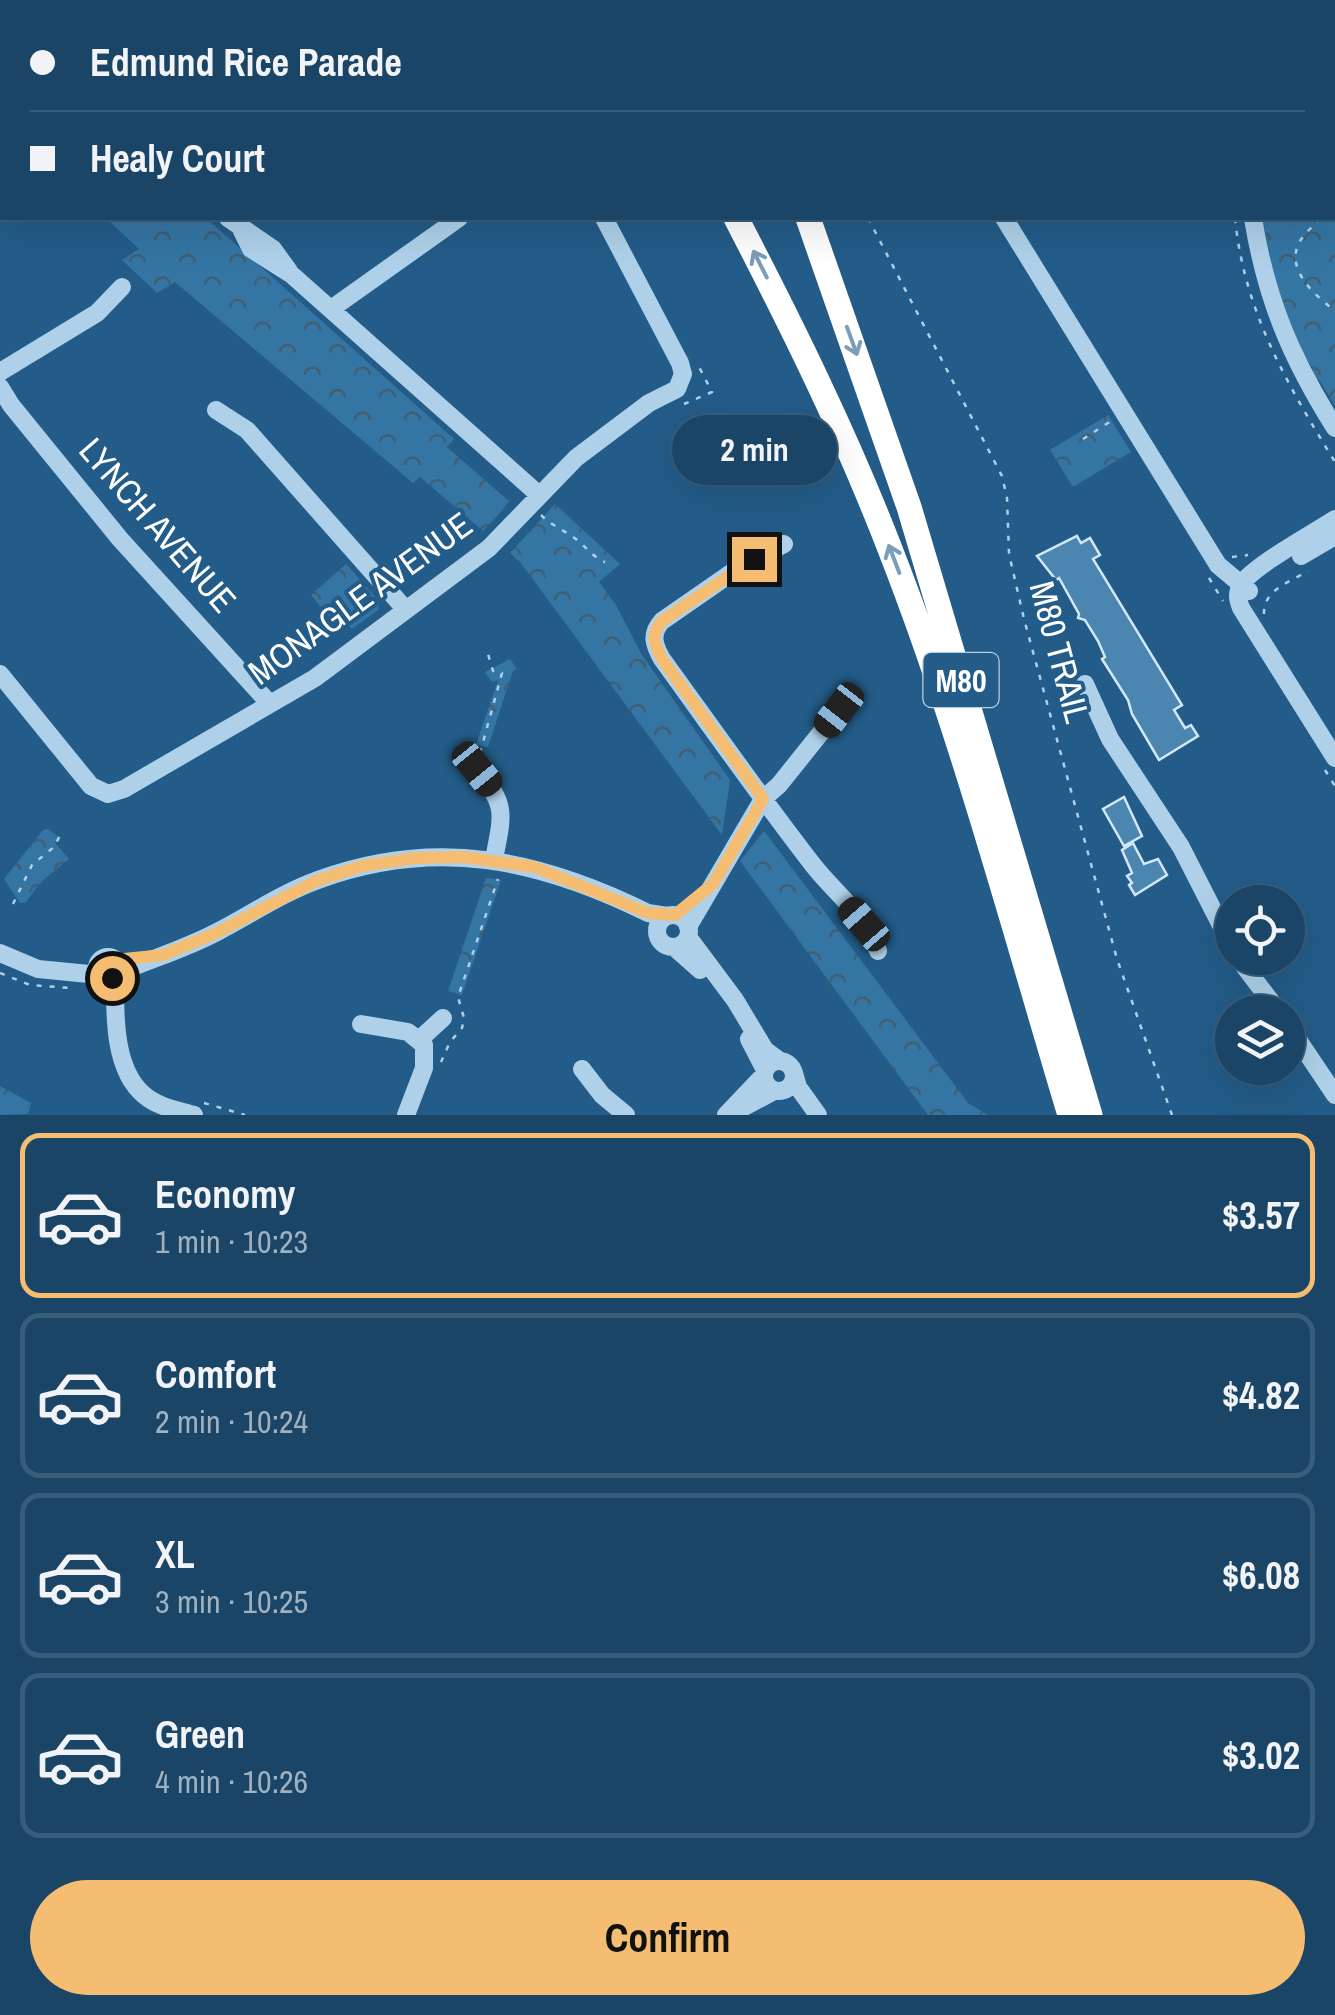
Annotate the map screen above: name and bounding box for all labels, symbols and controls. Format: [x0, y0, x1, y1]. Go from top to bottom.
text: Edmund Rice Parade [90, 37, 402, 88]
text: Healy Court [90, 133, 265, 184]
one-way arrow [750, 249, 769, 279]
one-way arrow [844, 324, 862, 355]
callout: 2 min [672, 414, 836, 484]
street label: LYNCH AVENUE [69, 428, 247, 622]
text: 2 min [720, 428, 789, 471]
street label: MONAGLE AVENUE [239, 501, 481, 695]
route end [732, 537, 777, 582]
one-way arrow [884, 545, 902, 575]
street label: M80 TRAIL [1019, 576, 1101, 728]
road number: M80 [924, 653, 998, 707]
car [809, 677, 869, 743]
car [446, 736, 508, 802]
map controls [1215, 885, 1305, 1085]
button: locate [1215, 885, 1305, 975]
car [833, 892, 895, 956]
route start [90, 956, 135, 1001]
button: layers [1215, 995, 1305, 1085]
text: Economy [155, 1169, 295, 1220]
icon: car [35, 1171, 125, 1261]
text: $3.57 [1222, 1190, 1300, 1241]
text: 1 min · 10:23 [155, 1220, 308, 1263]
text: Comfort [155, 1349, 276, 1400]
icon: car [35, 1351, 125, 1441]
text: $4.82 [1222, 1370, 1300, 1421]
text: 2 min · 10:24 [155, 1400, 308, 1443]
text: XL [155, 1529, 195, 1580]
icon: car [35, 1531, 125, 1621]
text: $6.08 [1222, 1550, 1300, 1601]
text: 3 min · 10:25 [155, 1580, 308, 1623]
text: Green [155, 1709, 245, 1760]
icon: car [35, 1711, 125, 1801]
text: $3.02 [1222, 1730, 1300, 1781]
text: 4 min · 10:26 [155, 1760, 308, 1803]
button: Confirm [30, 1880, 1305, 1995]

